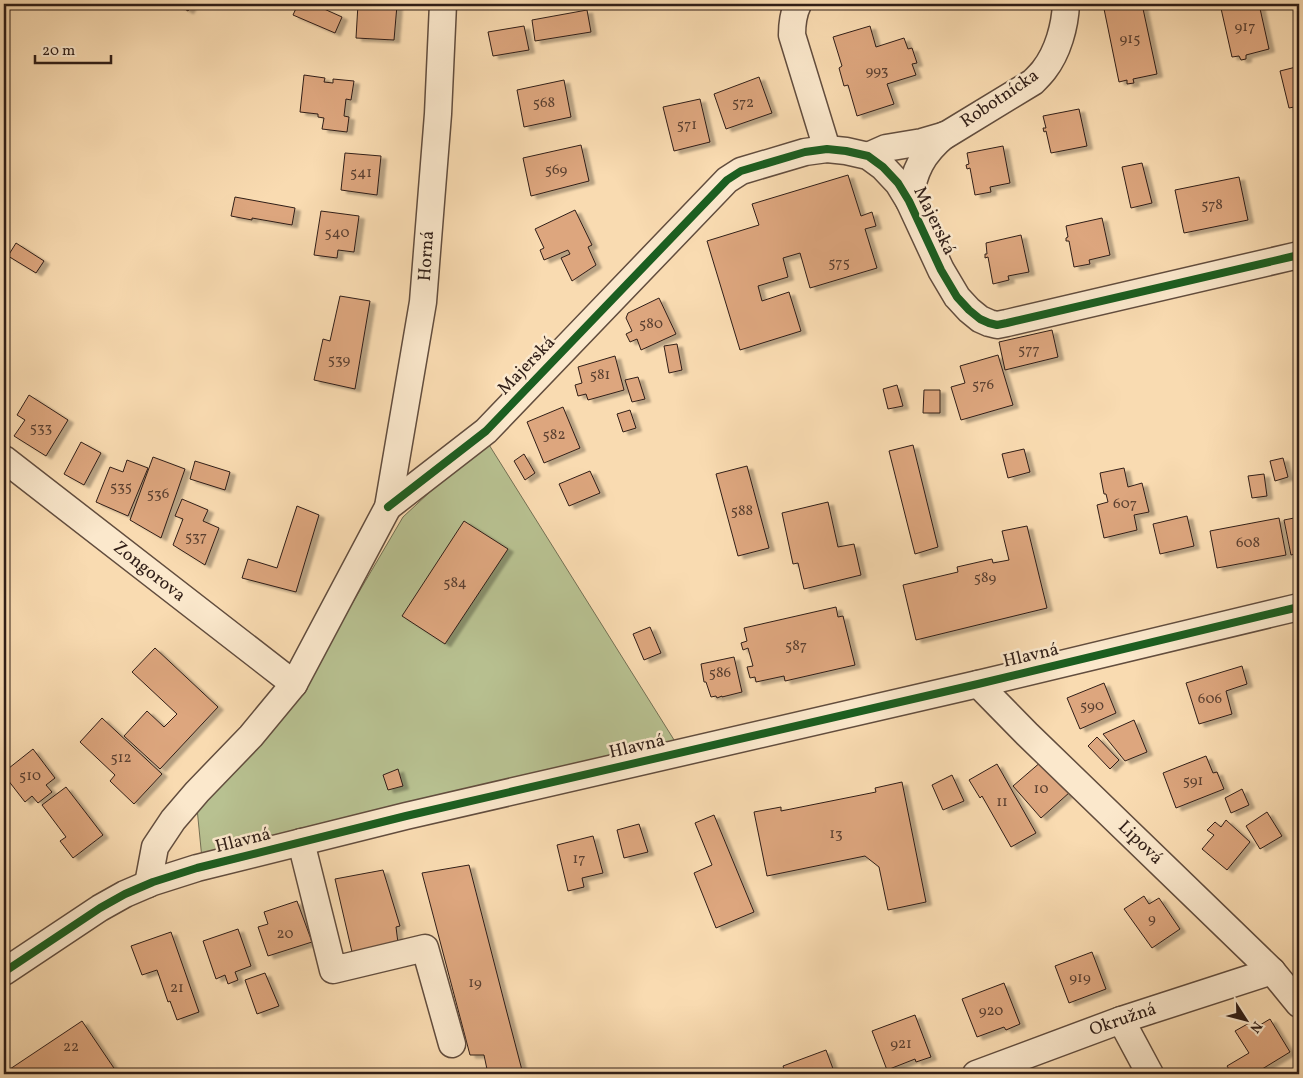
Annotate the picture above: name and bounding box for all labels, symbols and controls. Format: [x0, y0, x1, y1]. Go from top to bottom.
house number: 917 [1235, 17, 1255, 38]
house number: 915 [1120, 29, 1140, 50]
scale bar [35, 32, 111, 64]
text: 20 m [42, 41, 75, 62]
house number: 993 [865, 61, 889, 82]
street label: Robotnícka [956, 64, 1044, 134]
house number: 568 [533, 93, 555, 114]
house number: 572 [732, 93, 754, 114]
house number: 571 [677, 115, 697, 136]
house number: 569 [545, 160, 568, 181]
house number: 541 [350, 163, 372, 184]
street label: Majerská [907, 183, 961, 259]
house number: 578 [1201, 195, 1223, 216]
house number: 540 [325, 223, 349, 244]
street label: Horná [413, 230, 441, 282]
house number: 575 [828, 253, 850, 274]
house number: 580 [639, 314, 663, 335]
street label: Majerská [493, 331, 561, 401]
house number: 577 [1018, 340, 1040, 361]
house number: 539 [328, 350, 350, 371]
house number: 581 [590, 365, 610, 386]
house number: 576 [972, 375, 994, 396]
house number: 533 [30, 418, 52, 439]
house number: 582 [543, 425, 565, 446]
house number: 535 [110, 477, 132, 498]
house number: 536 [147, 484, 169, 505]
house number: 607 [1113, 494, 1137, 515]
house number: 588 [731, 501, 753, 522]
house number: 537 [185, 527, 207, 548]
house number: 608 [1236, 533, 1260, 554]
street label: Zongorova [107, 536, 191, 608]
house number: 589 [974, 568, 997, 589]
house number: 584 [443, 573, 467, 594]
house number: 587 [785, 636, 807, 657]
street label: Hlavná [1001, 637, 1061, 675]
house number: 586 [709, 663, 731, 684]
house number: 606 [1198, 689, 1222, 710]
house number: 590 [1080, 696, 1104, 717]
street label: Hlavná [607, 728, 667, 766]
house number: 512 [110, 748, 132, 769]
house number: 510 [19, 766, 41, 787]
house number: 591 [1183, 771, 1203, 792]
house number: 10 [1034, 779, 1048, 800]
house number: 11 [996, 792, 1008, 813]
street label: Lipová [1112, 815, 1168, 871]
street label: Hlavná [213, 822, 274, 860]
house number: 13 [829, 824, 843, 845]
house number: 17 [572, 849, 586, 870]
house number: 9 [1148, 909, 1156, 930]
house number: 20 [277, 924, 293, 945]
house number: 919 [1069, 968, 1091, 989]
house number: 19 [468, 973, 482, 994]
house number: 21 [170, 978, 184, 999]
north arrow [1220, 996, 1270, 1046]
street label: Okružná [1086, 997, 1160, 1043]
house number: 920 [979, 1001, 1003, 1022]
text: N [1245, 1017, 1266, 1036]
house number: 921 [890, 1034, 912, 1055]
house number: 22 [63, 1037, 79, 1058]

